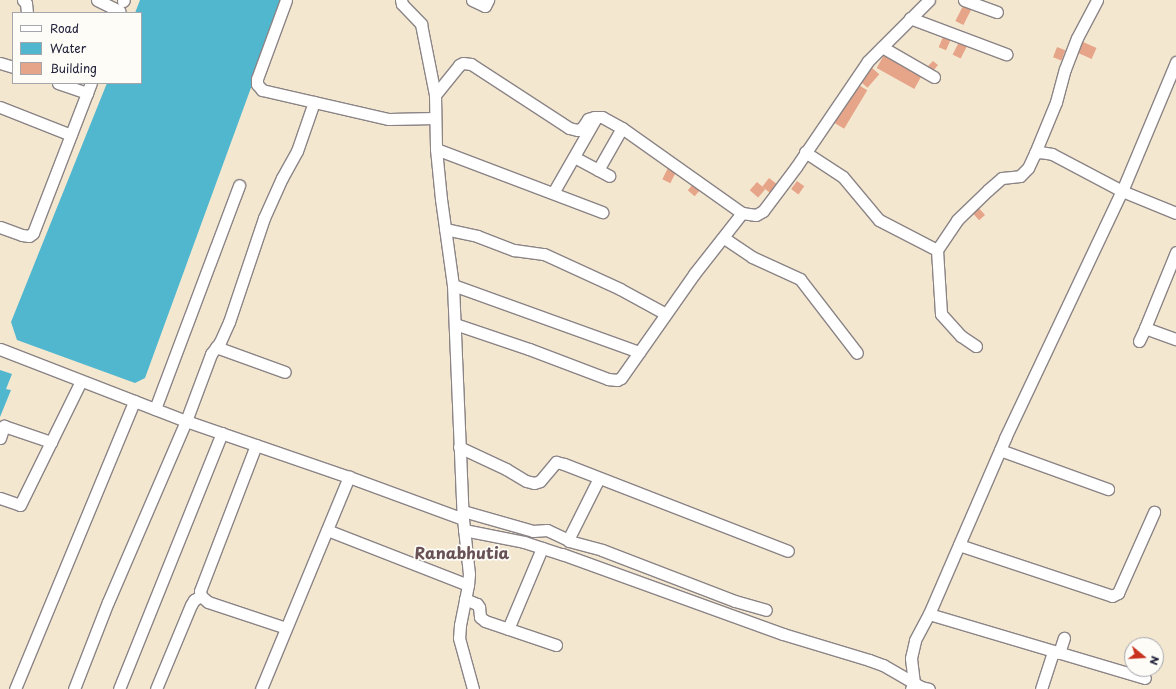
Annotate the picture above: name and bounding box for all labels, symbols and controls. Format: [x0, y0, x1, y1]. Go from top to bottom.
legend [12, 12, 142, 84]
text: Road [50, 19, 79, 37]
text: Water [50, 39, 86, 57]
text: Building [50, 59, 97, 77]
district label: Ranabhutia [415, 542, 509, 562]
north arrow [1124, 637, 1164, 677]
text: N [1146, 654, 1164, 667]

